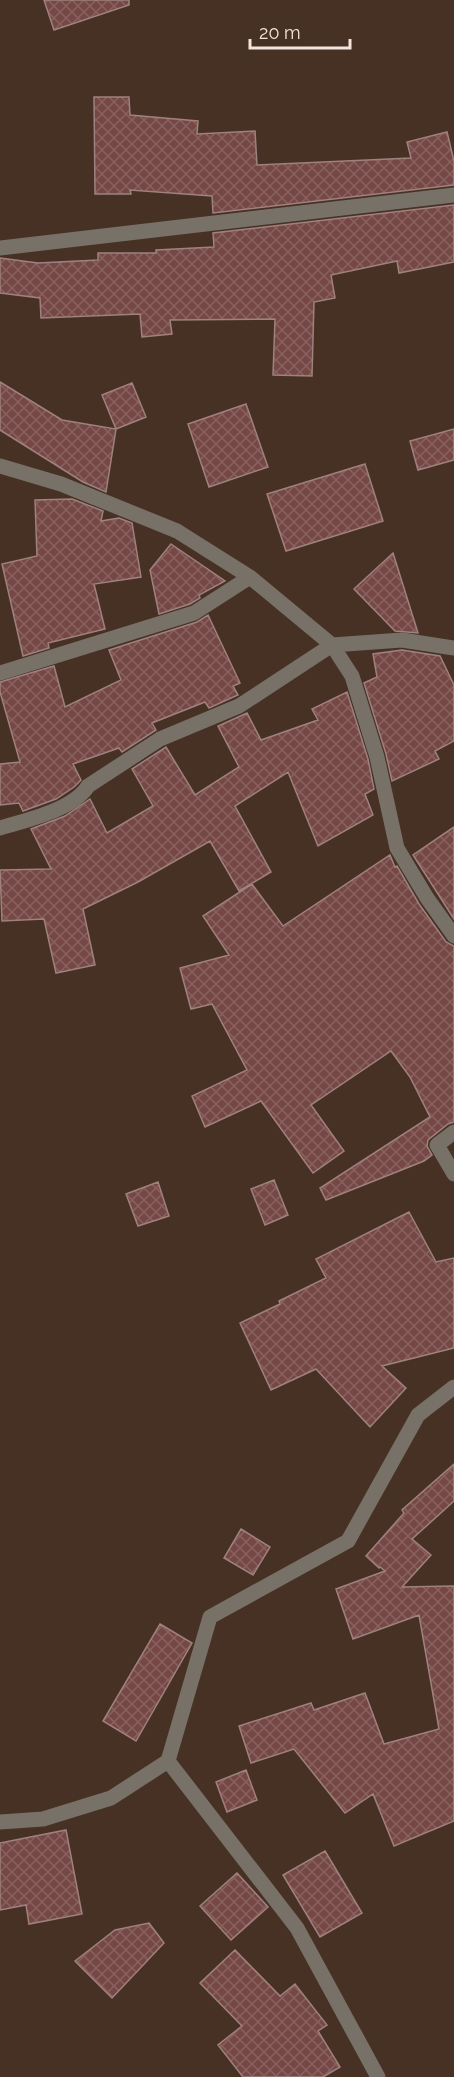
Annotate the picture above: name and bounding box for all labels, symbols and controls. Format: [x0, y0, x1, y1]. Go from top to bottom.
scale bar [250, 12, 350, 50]
text: 20 m [259, 22, 301, 43]

